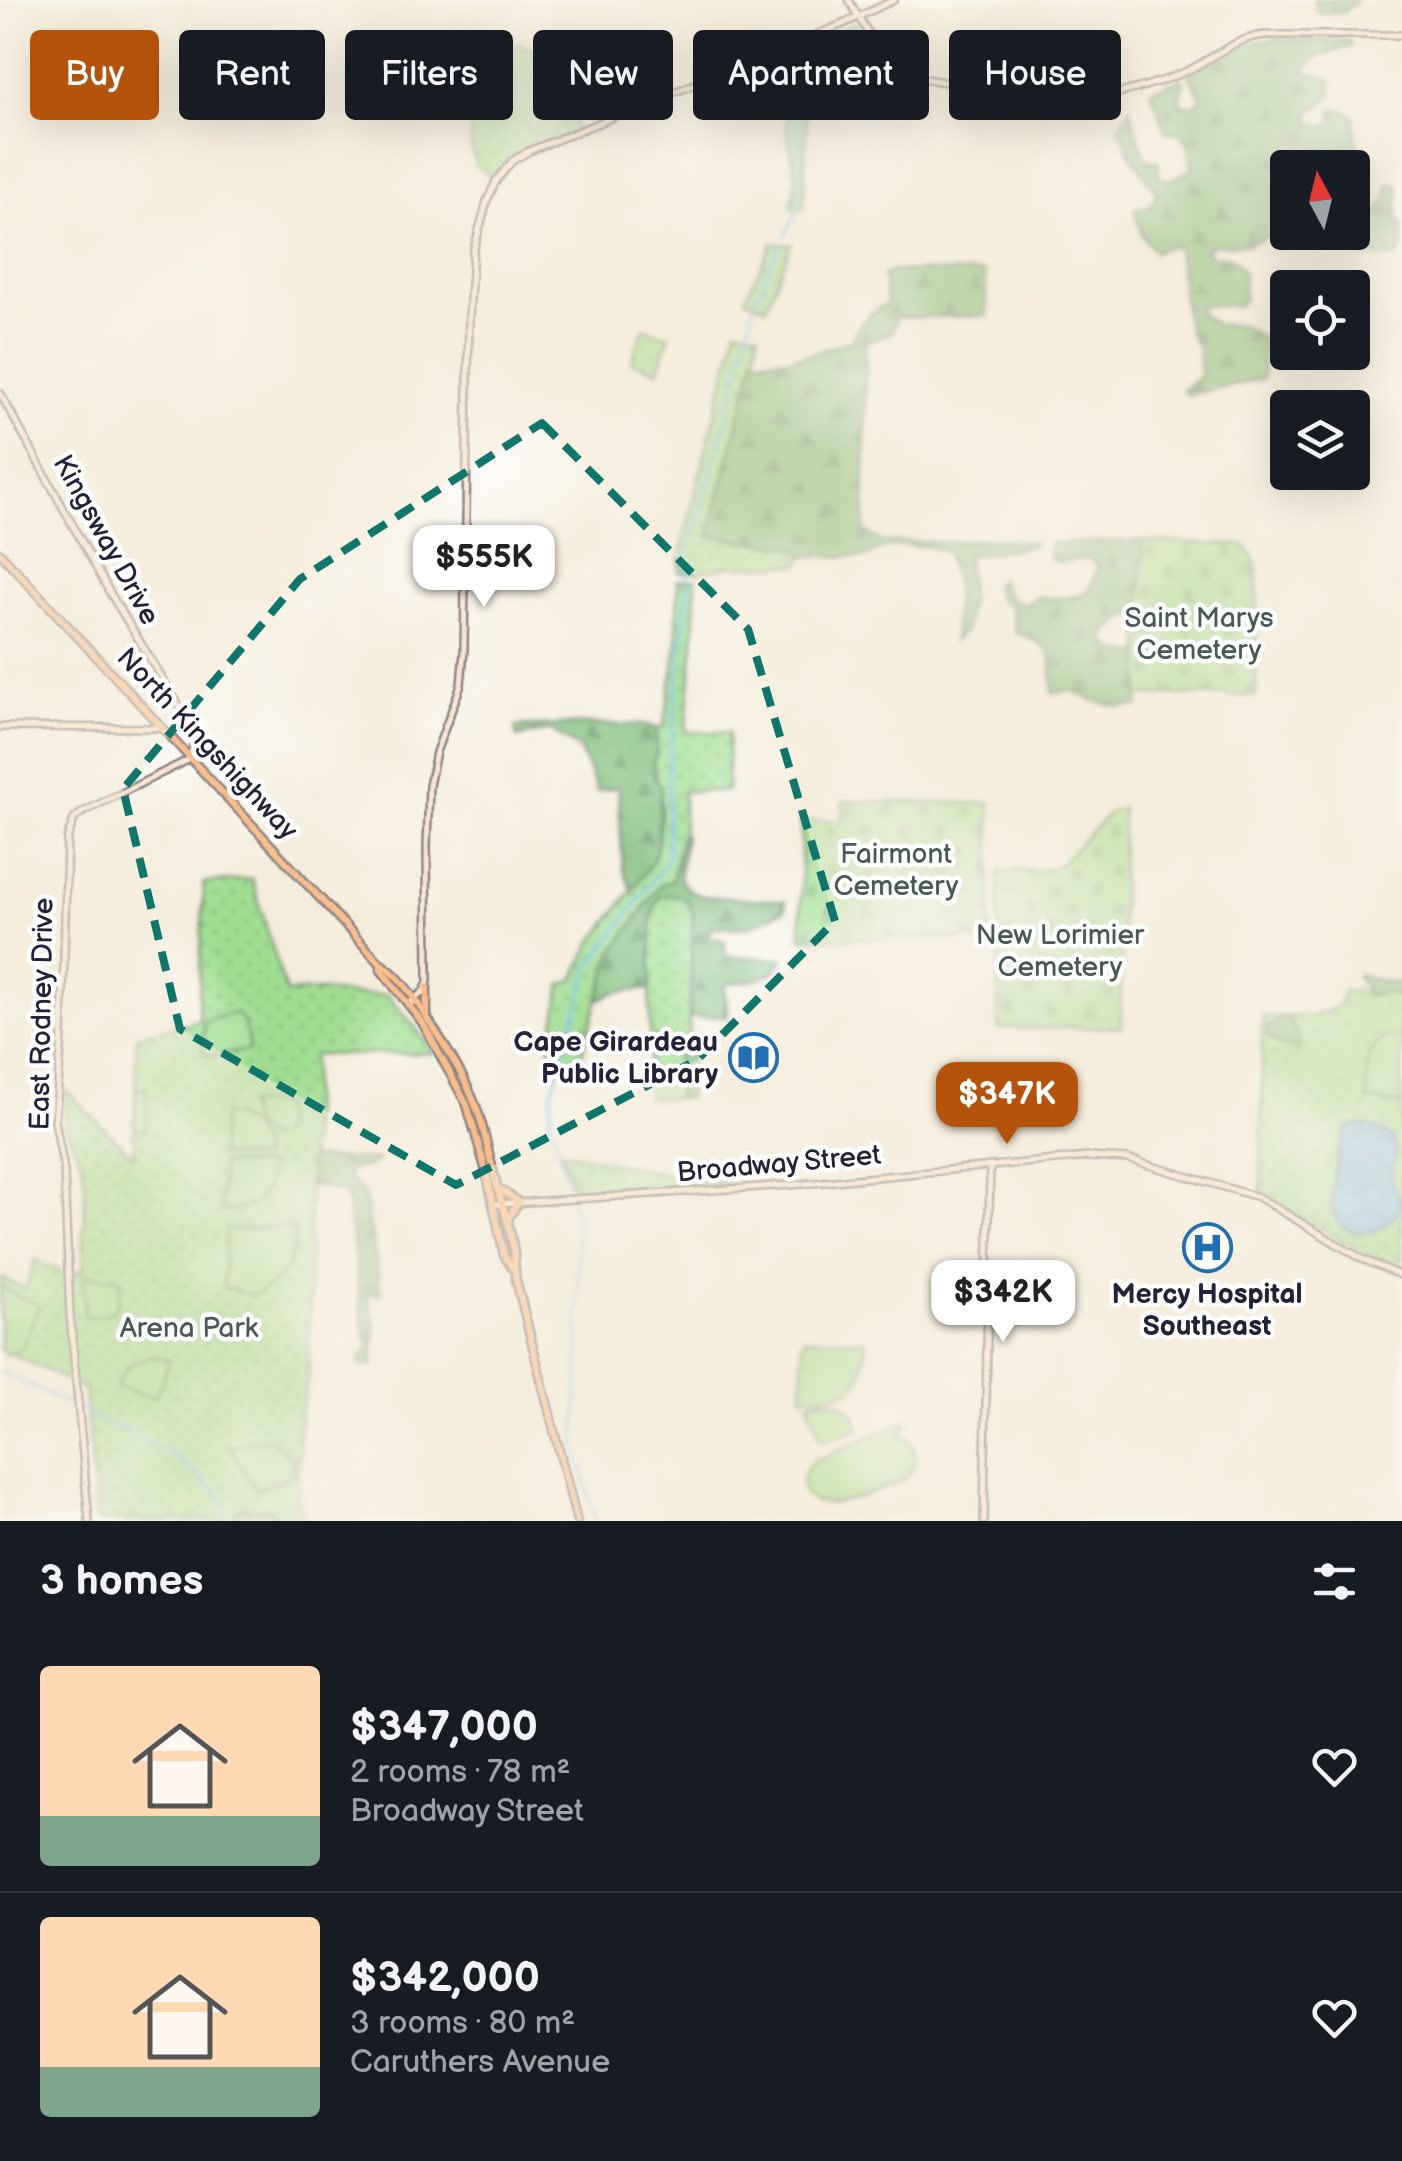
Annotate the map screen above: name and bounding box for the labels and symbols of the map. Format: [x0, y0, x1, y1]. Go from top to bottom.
north arrow [1270, 150, 1370, 250]
street label: Kingsway Drive [46, 449, 166, 631]
pin: $555K [414, 525, 554, 610]
park label: Saint Marys Cemetery [1124, 602, 1274, 667]
street label: North Kingshighway [110, 641, 305, 847]
park label: Fairmont Cemetery [834, 838, 959, 903]
street label: East Rodney Drive [23, 897, 61, 1131]
park label: New Lorimier Cemetery [976, 919, 1145, 984]
place label: Cape Girardeau Public Library [514, 1026, 718, 1091]
library icon: Cape Girardeau Public Library [727, 1032, 779, 1084]
pin: $347K [937, 1062, 1077, 1147]
street label: Broadway Street [676, 1139, 883, 1189]
hospital icon: Mercy Hospital Southeast [1181, 1221, 1233, 1273]
pin: $342K [933, 1260, 1073, 1345]
place label: Mercy Hospital Southeast [1111, 1278, 1303, 1343]
park label: Arena Park [120, 1312, 259, 1345]

